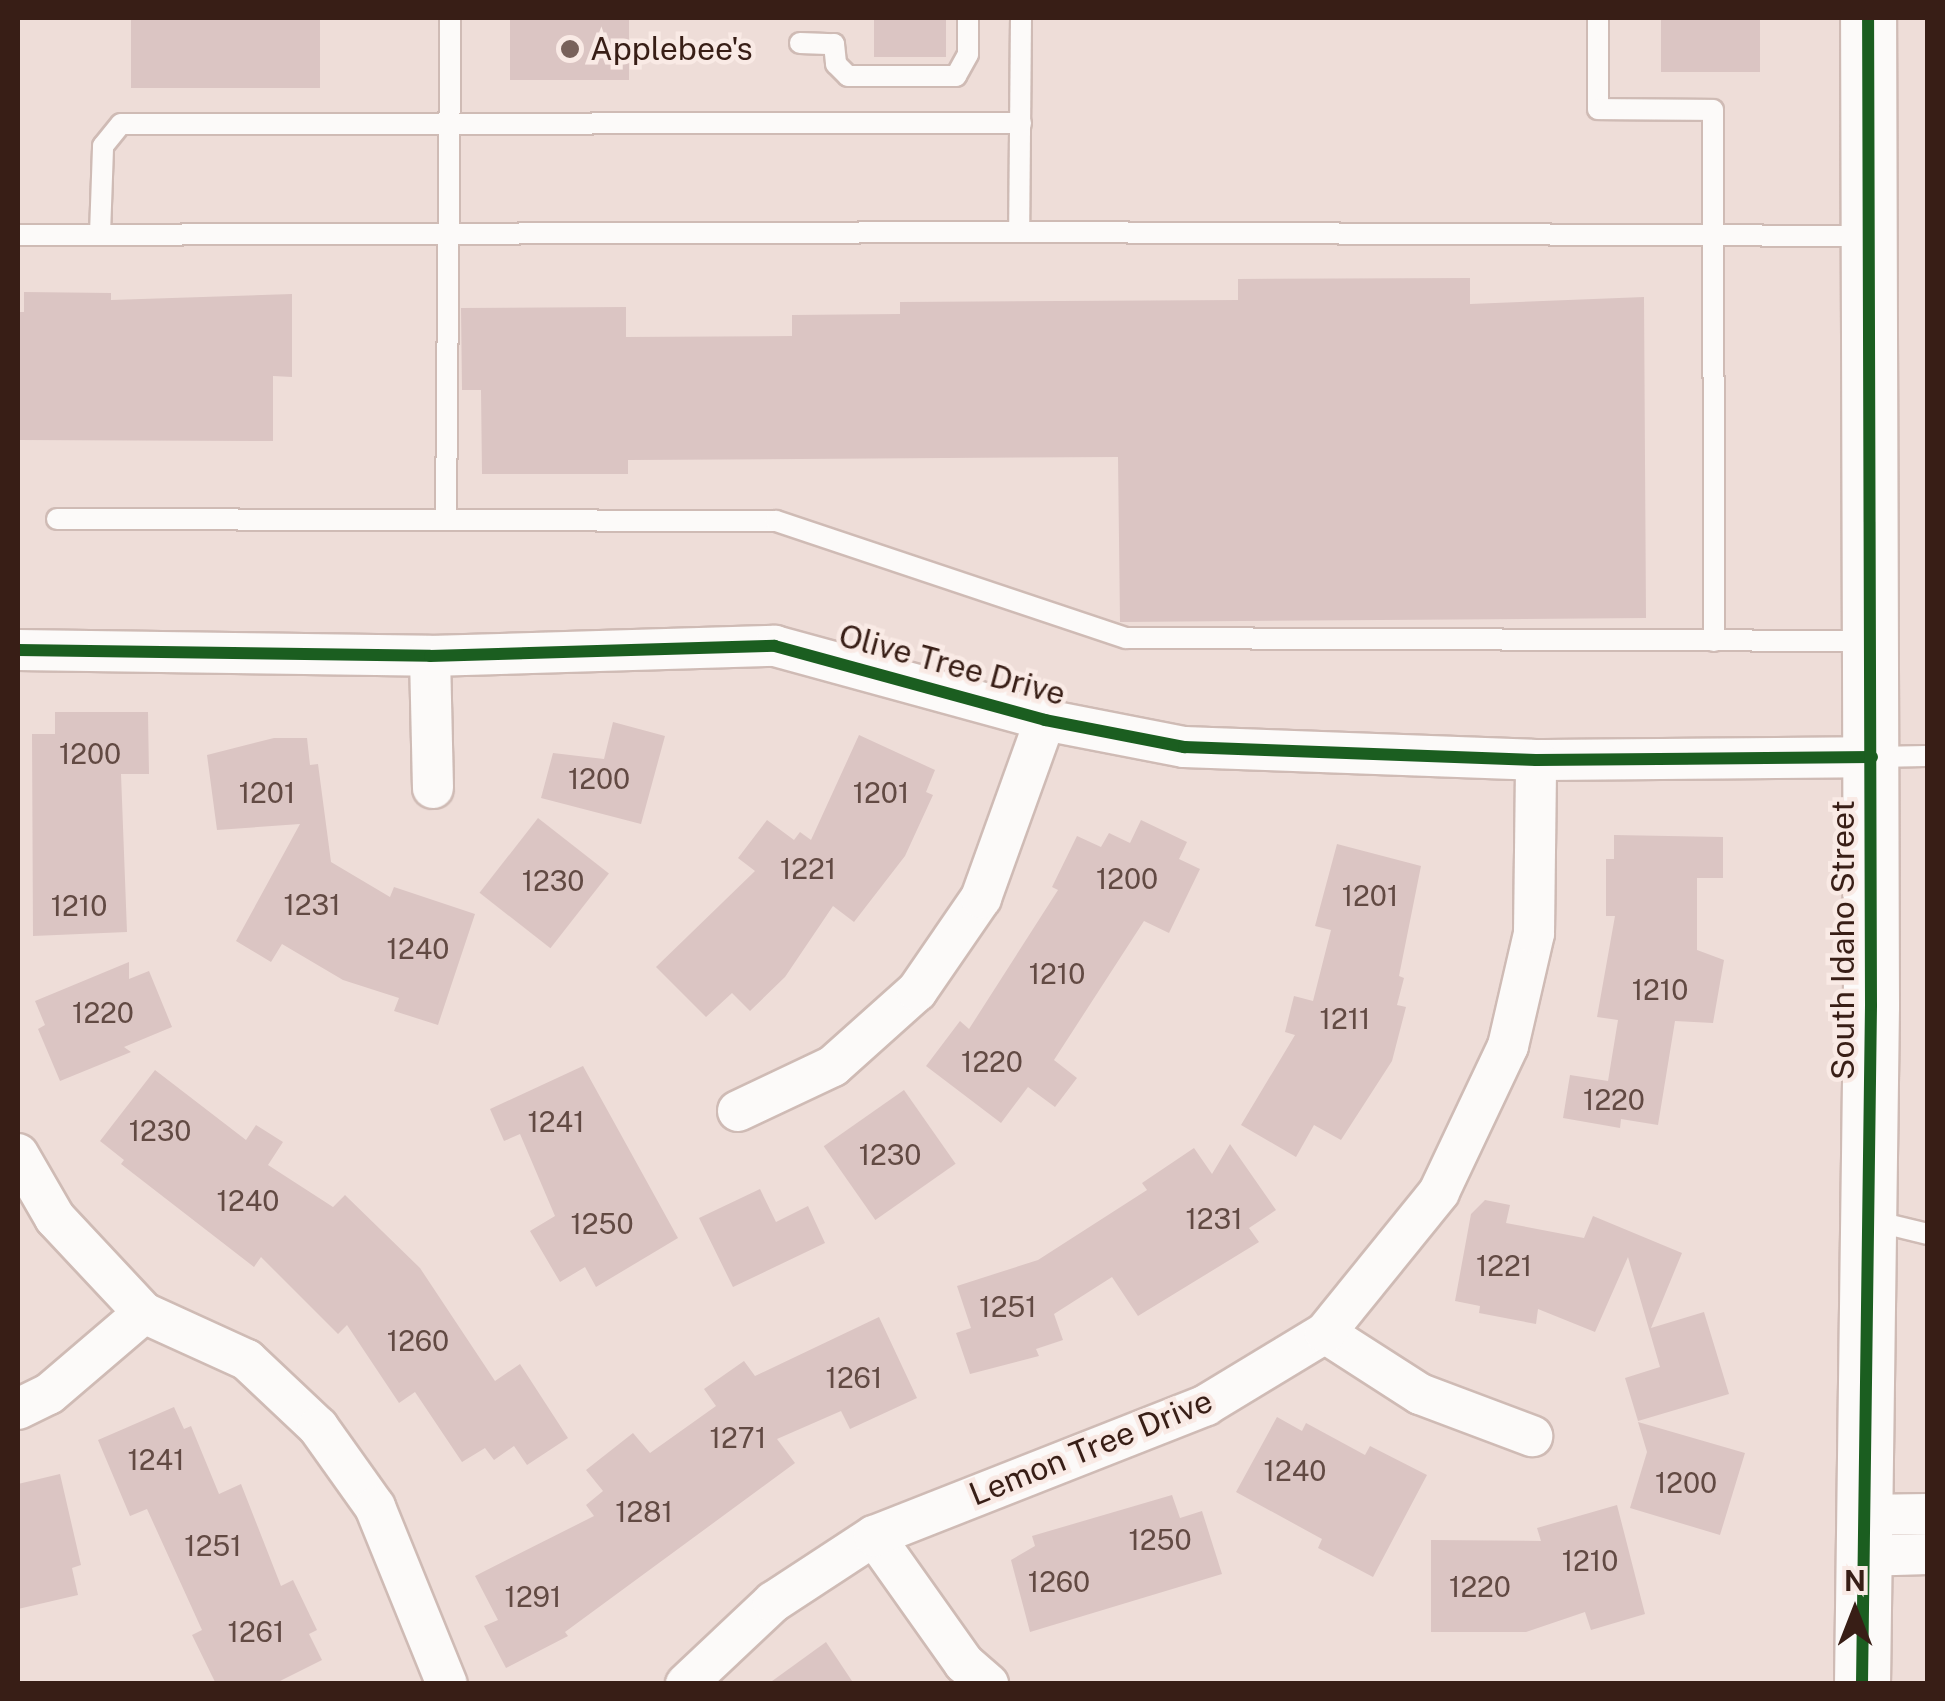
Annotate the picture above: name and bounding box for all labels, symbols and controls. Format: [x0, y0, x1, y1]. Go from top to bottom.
place label: Applebee's [590, 30, 753, 68]
marker: Applebee's [559, 38, 581, 60]
street label: Olive Tree Drive [834, 616, 1070, 714]
house number: 1200 [59, 737, 121, 771]
house number: 1200 [568, 762, 630, 796]
house number: 1201 [239, 776, 295, 810]
house number: 1201 [853, 776, 909, 810]
street label: South Idaho Street [1824, 800, 1862, 1080]
house number: 1221 [780, 852, 836, 886]
house number: 1200 [1096, 862, 1158, 896]
house number: 1230 [522, 864, 584, 898]
house number: 1201 [1342, 879, 1398, 913]
house number: 1231 [283, 888, 341, 922]
house number: 1210 [51, 889, 107, 923]
house number: 1240 [387, 932, 449, 966]
house number: 1210 [1029, 957, 1085, 991]
house number: 1210 [1632, 973, 1688, 1007]
house number: 1220 [72, 996, 134, 1030]
house number: 1211 [1320, 1002, 1370, 1036]
house number: 1220 [961, 1045, 1023, 1079]
house number: 1220 [1583, 1083, 1645, 1117]
house number: 1241 [527, 1105, 585, 1139]
house number: 1230 [129, 1114, 191, 1148]
house number: 1230 [859, 1138, 921, 1172]
house number: 1240 [217, 1184, 279, 1218]
house number: 1231 [1185, 1202, 1243, 1236]
house number: 1250 [570, 1207, 634, 1241]
house number: 1221 [1476, 1249, 1532, 1283]
house number: 1251 [979, 1290, 1037, 1324]
house number: 1260 [387, 1324, 449, 1358]
house number: 1261 [826, 1361, 882, 1395]
street label: Lemon Tree Drive [964, 1382, 1218, 1514]
house number: 1271 [710, 1421, 766, 1455]
house number: 1241 [127, 1443, 185, 1477]
house number: 1240 [1264, 1454, 1326, 1488]
house number: 1200 [1655, 1466, 1717, 1500]
house number: 1281 [615, 1495, 673, 1529]
house number: 1250 [1128, 1523, 1192, 1557]
house number: 1251 [184, 1529, 242, 1563]
house number: 1210 [1562, 1544, 1618, 1578]
north arrow [1805, 1561, 1905, 1661]
text: N [1844, 1564, 1866, 1597]
house number: 1260 [1028, 1565, 1090, 1599]
house number: 1220 [1449, 1570, 1511, 1604]
house number: 1291 [505, 1580, 561, 1614]
house number: 1261 [228, 1615, 284, 1649]

